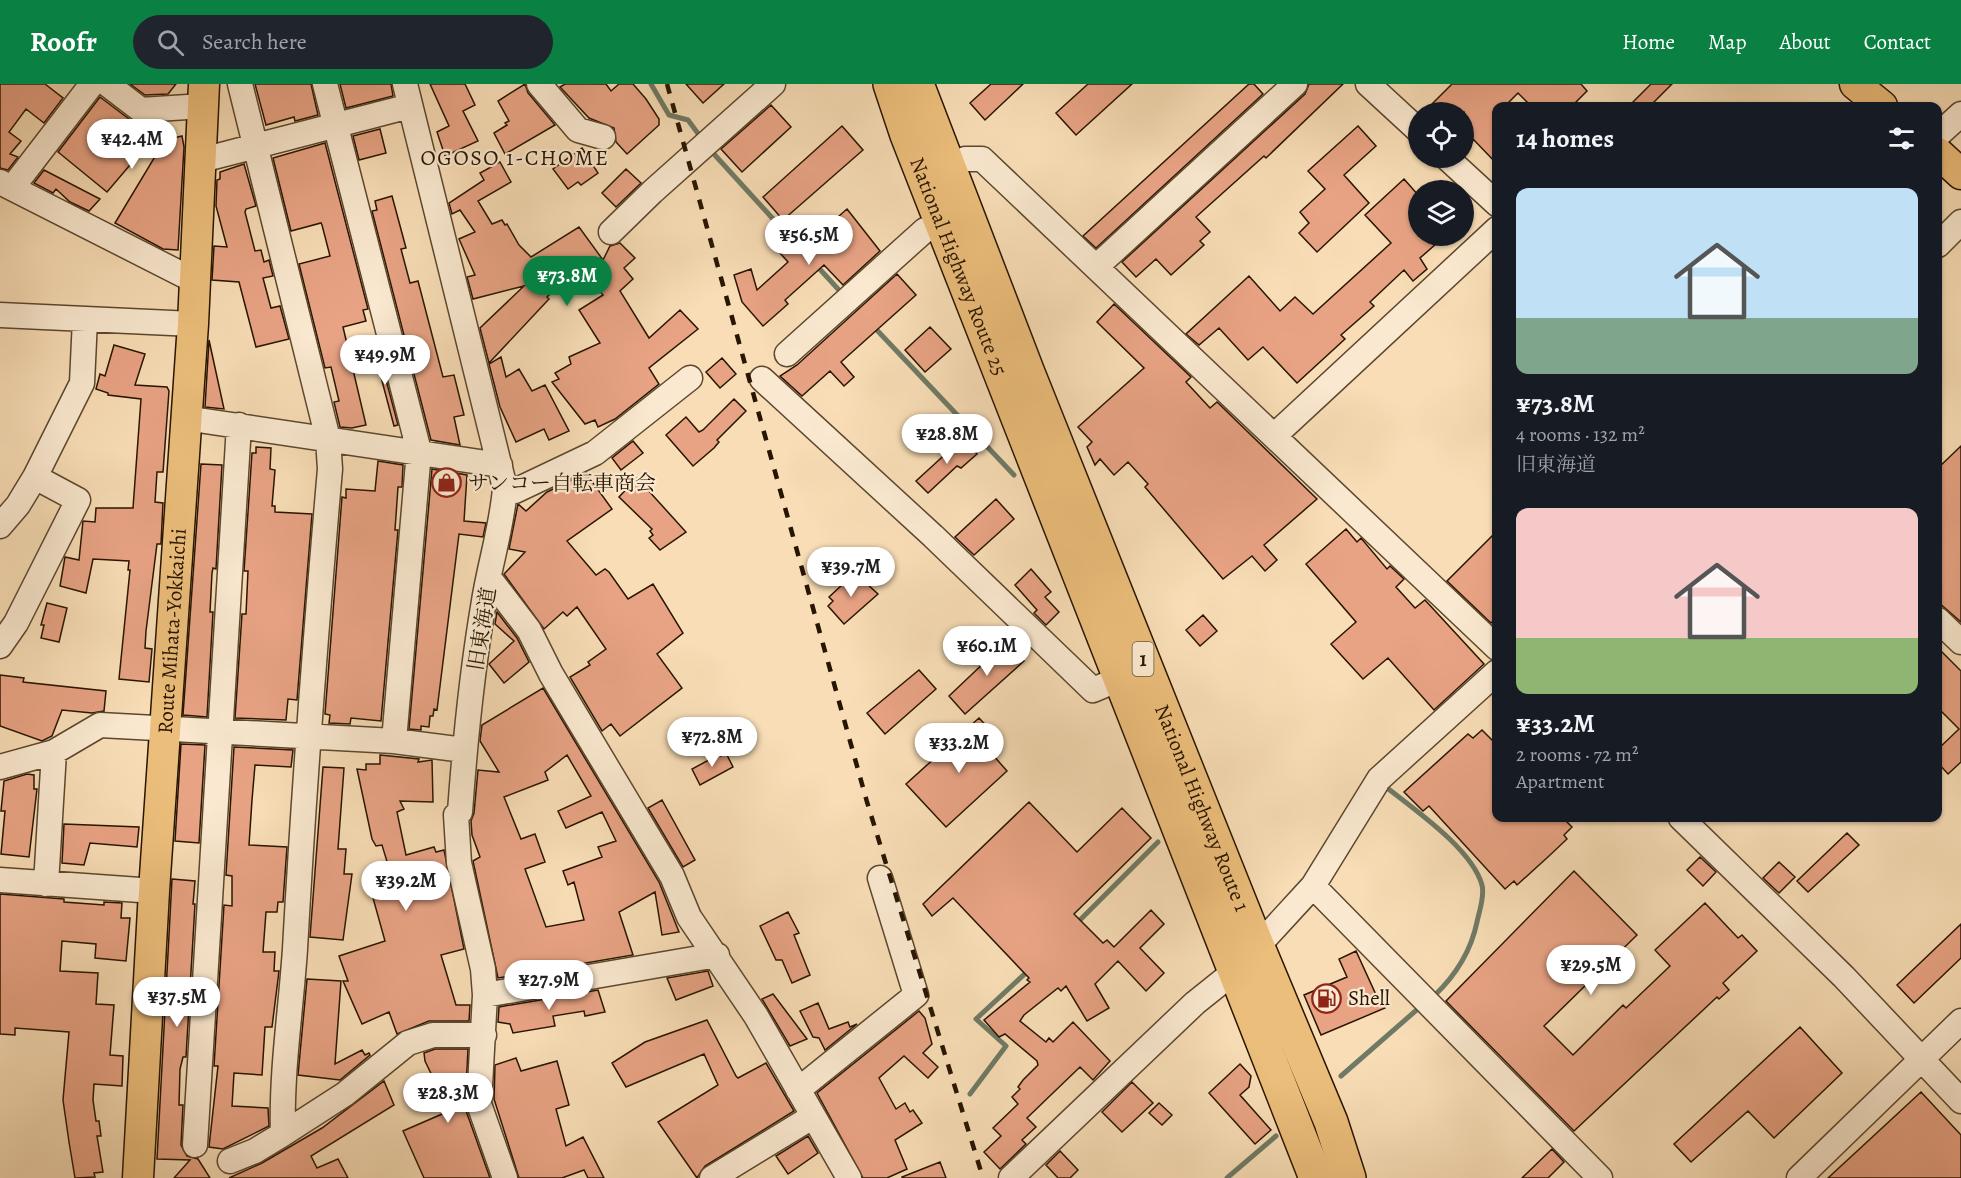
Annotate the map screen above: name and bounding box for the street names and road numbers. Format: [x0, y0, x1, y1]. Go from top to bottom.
street label: National Highway Route 25 [903, 153, 1014, 380]
street label: Route Mihata-Yokkaichi [151, 527, 193, 735]
street label: 旧東海道 [462, 585, 502, 673]
road number: 1 [1132, 642, 1154, 676]
street label: National Highway Route 1 [1148, 700, 1256, 915]

